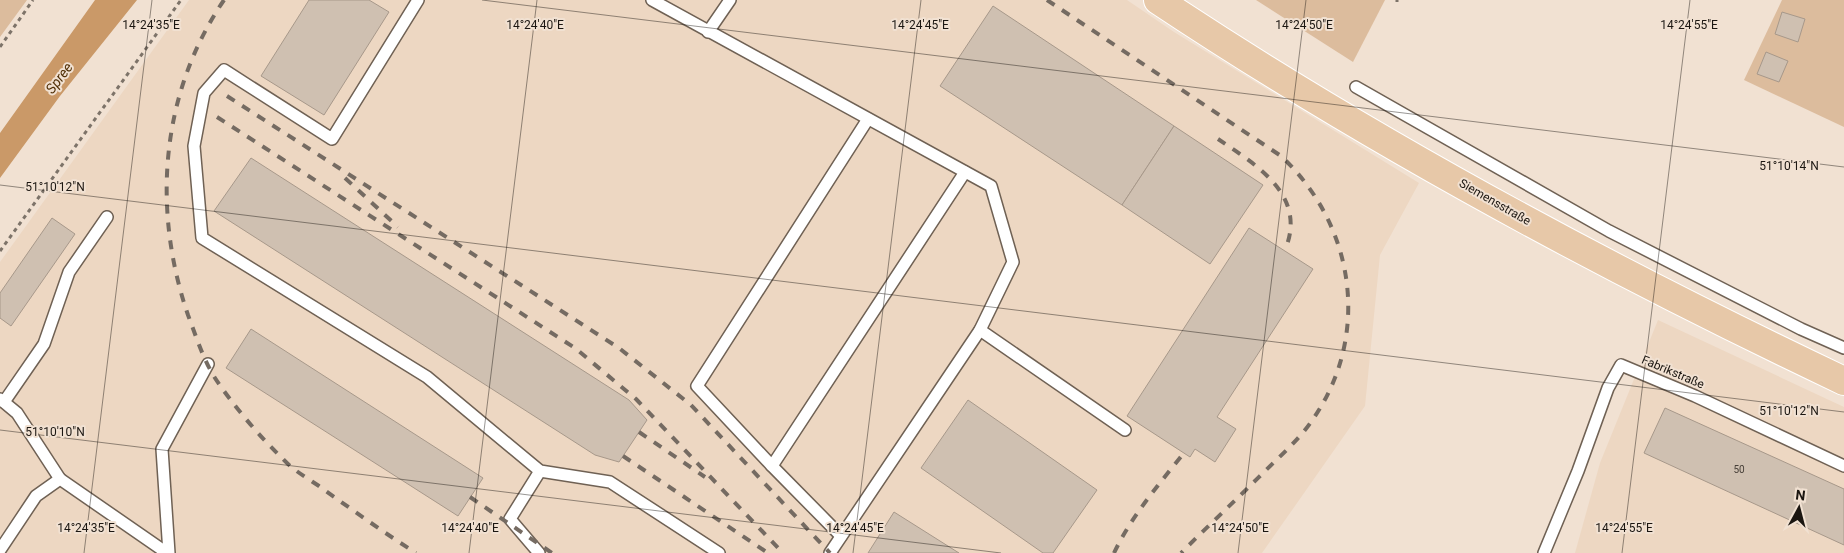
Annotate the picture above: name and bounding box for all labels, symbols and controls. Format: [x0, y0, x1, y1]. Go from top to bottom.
text: 14°24'35"E [122, 18, 180, 32]
text: 14°24'40"E [506, 18, 564, 32]
text: 14°24'45"E [891, 18, 949, 32]
text: 14°24'50"E [1275, 18, 1333, 32]
text: 14°24'55"E [1660, 18, 1718, 32]
water label: Spree [42, 59, 76, 97]
text: 51°10'14"N [1759, 159, 1819, 173]
street label: Siemensstraße [1457, 176, 1533, 228]
text: 51°10'12"N [25, 180, 85, 194]
street label: Fabrikstraße [1640, 353, 1706, 391]
text: 51°10'12"N [1759, 404, 1819, 418]
text: 51°10'10"N [25, 425, 85, 439]
house number: 50 [1733, 464, 1745, 475]
north arrow [1774, 483, 1824, 533]
text: N [1795, 487, 1806, 504]
text: 14°24'35"E [57, 521, 115, 535]
text: 14°24'40"E [441, 521, 499, 535]
text: 14°24'45"E [826, 521, 884, 535]
text: 14°24'50"E [1211, 521, 1269, 535]
text: 14°24'55"E [1595, 521, 1653, 535]

